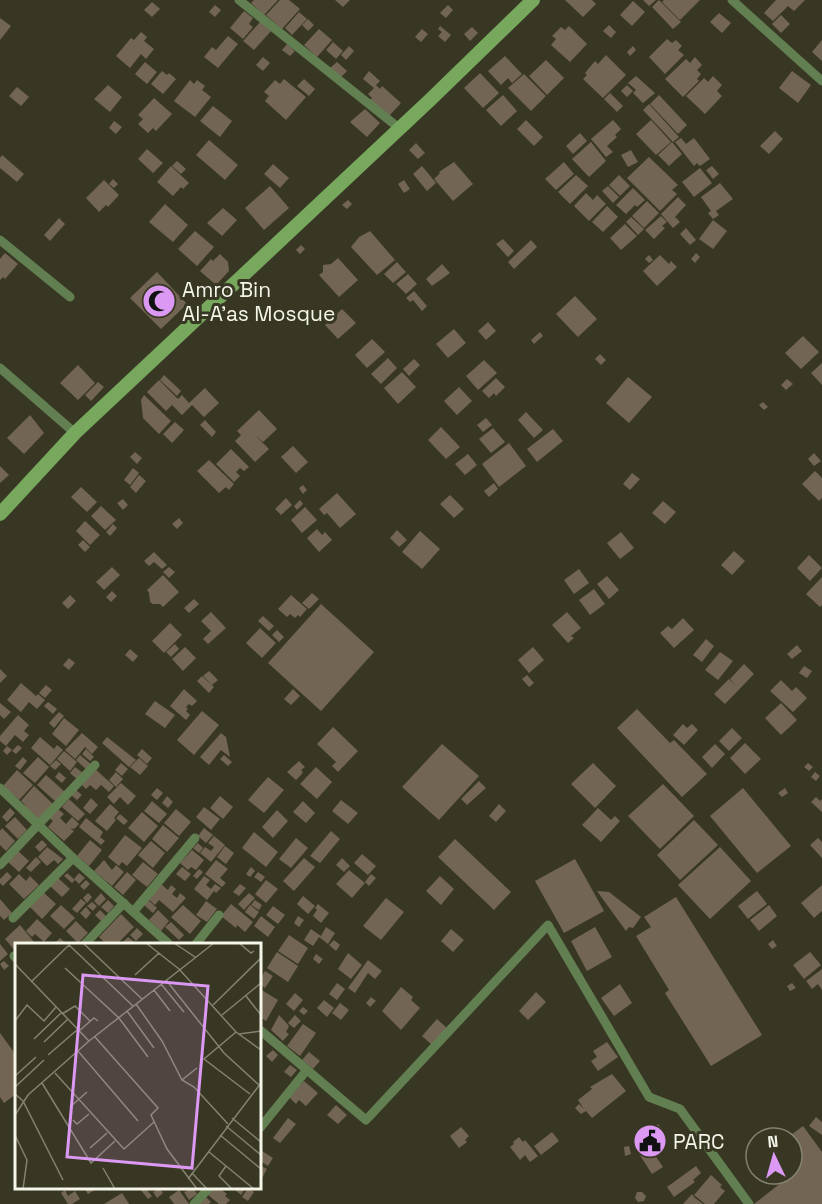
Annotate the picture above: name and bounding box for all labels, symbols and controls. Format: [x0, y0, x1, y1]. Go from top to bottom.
place label: Amro Bin Al-A'as Mosque [182, 276, 335, 327]
mosque icon: Amro Bin Al-A'as Mosque [141, 283, 177, 319]
inset map [15, 943, 261, 1189]
public building icon: PARC [632, 1123, 668, 1159]
north arrow [744, 1126, 804, 1186]
place label: PARC [673, 1128, 724, 1155]
text: N [766, 1131, 779, 1152]

